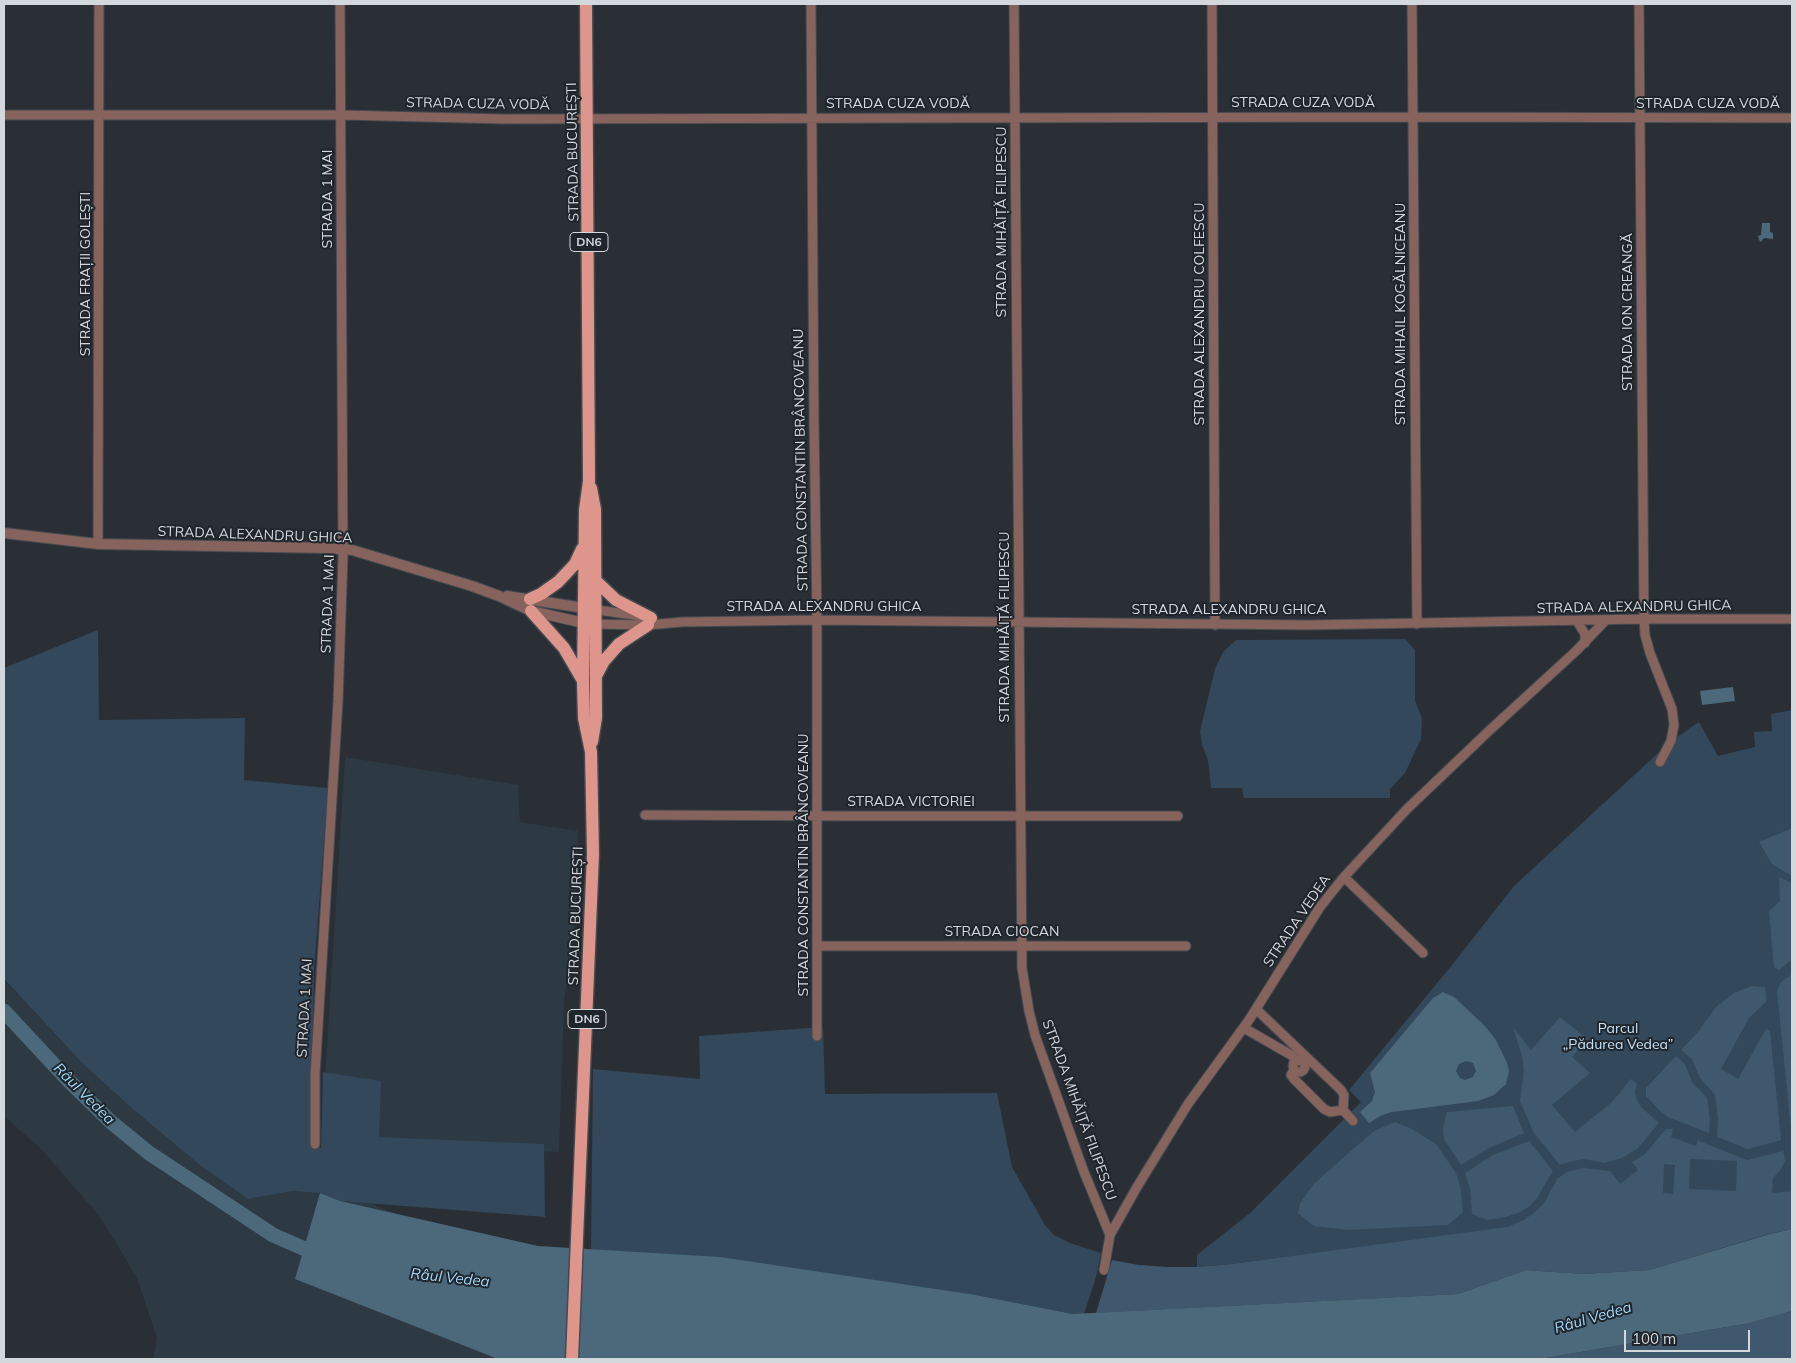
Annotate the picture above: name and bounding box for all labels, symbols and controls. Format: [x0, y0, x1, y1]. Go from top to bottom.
street label: STRADA BUCUREȘTI [563, 82, 583, 222]
street label: STRADA CUZA VODĂ [406, 94, 550, 114]
street label: STRADA CUZA VODĂ [1231, 95, 1375, 111]
street label: STRADA CUZA VODĂ [826, 96, 970, 112]
street label: STRADA CUZA VODĂ [1636, 96, 1780, 112]
street label: STRADA MIHĂIȚĂ FILIPESCU [994, 126, 1010, 318]
street label: STRADA 1 MAI [320, 150, 336, 248]
street label: STRADA FRAȚII GOLEȘTI [78, 192, 94, 356]
street label: STRADA ALEXANDRU COLFESCU [1192, 203, 1208, 425]
street label: STRADA MIHAIL KOGĂLNICEANU [1393, 203, 1409, 425]
road number: DN6 [570, 232, 608, 252]
street label: STRADA ION CREANGĂ [1620, 233, 1636, 391]
street label: STRADA CONSTANTIN BRÂNCOVEANU [790, 328, 812, 592]
street label: STRADA ALEXANDRU GHICA [157, 523, 353, 547]
street label: STRADA MIHĂIȚĂ FILIPESCU [997, 531, 1013, 723]
street label: STRADA 1 MAI [318, 554, 338, 654]
street label: STRADA ALEXANDRU GHICA [1536, 597, 1732, 617]
street label: STRADA ALEXANDRU GHICA [727, 599, 921, 615]
street label: STRADA ALEXANDRU GHICA [1132, 602, 1326, 618]
street label: STRADA CONSTANTIN BRÂNCOVEANU [796, 734, 812, 996]
street label: STRADA VICTORIEI [847, 794, 975, 810]
street label: STRADA BUCUREȘTI [565, 846, 587, 986]
street label: STRADA VEDEA [1260, 872, 1334, 970]
street label: STRADA CIOCAN [944, 924, 1060, 940]
street label: STRADA 1 MAI [294, 958, 316, 1058]
road number: DN6 [568, 1010, 606, 1028]
street label: STRADA MIHĂIȚĂ FILIPESCU [1038, 1017, 1120, 1203]
park label: Parcul „Pădurea Vedea” [1563, 1021, 1673, 1054]
water label: Râul Vedea [50, 1060, 118, 1128]
water label: Râul Vedea [410, 1265, 490, 1291]
water label: Râul Vedea [1552, 1298, 1634, 1338]
scale bar [1626, 1320, 1752, 1352]
text: 100 m [1632, 1329, 1676, 1348]

